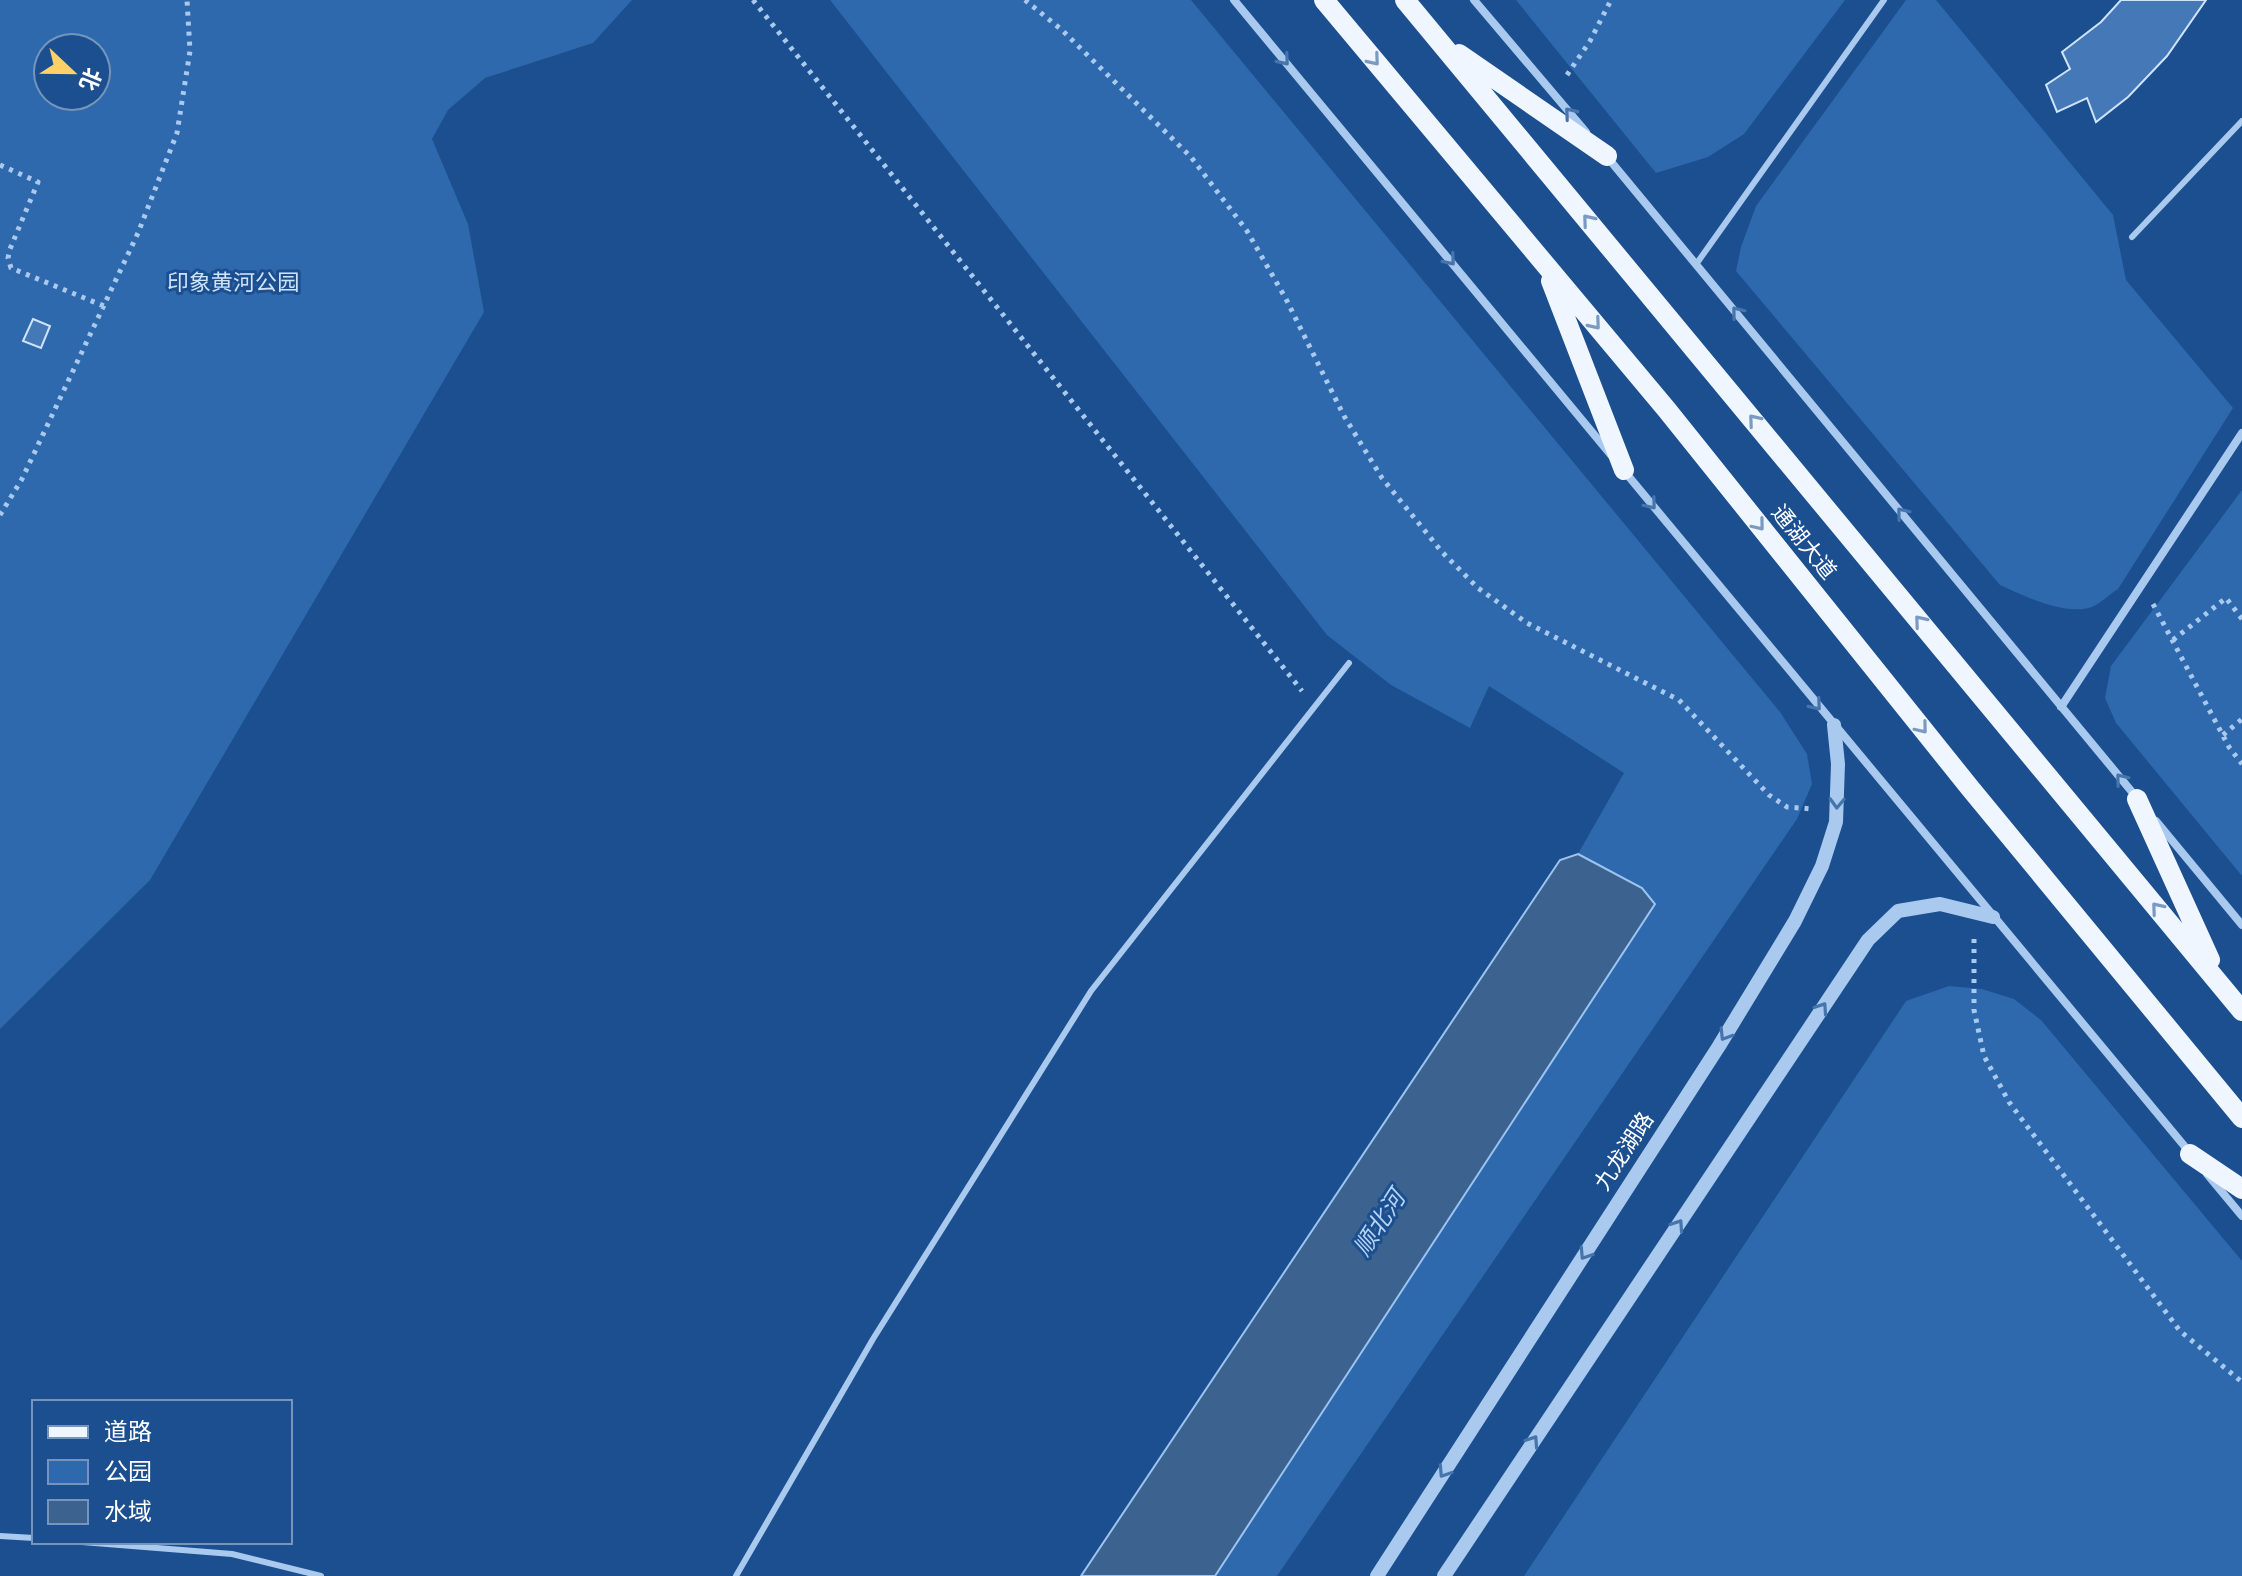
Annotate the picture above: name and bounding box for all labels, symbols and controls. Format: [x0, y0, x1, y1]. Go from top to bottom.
north arrow [32, 32, 112, 112]
one-way arrow [1274, 51, 1289, 65]
one-way arrow [1364, 51, 1379, 65]
text: 北 [73, 64, 108, 95]
one-way arrow [1565, 108, 1580, 123]
one-way arrow [1583, 215, 1598, 229]
one-way arrow [1440, 251, 1455, 265]
park label: 印象黄河公园 [167, 268, 299, 297]
one-way arrow [1732, 307, 1747, 322]
one-way arrow [1585, 315, 1600, 329]
one-way arrow [1749, 415, 1764, 429]
one-way arrow [1641, 495, 1656, 509]
street label: 通湖大道 [1765, 499, 1843, 585]
one-way arrow [1897, 508, 1912, 523]
one-way arrow [1750, 516, 1764, 531]
one-way arrow [1915, 616, 1930, 630]
one-way arrow [1806, 695, 1821, 710]
one-way arrow [1912, 719, 1927, 733]
one-way arrow [2116, 774, 2131, 788]
one-way arrow [1828, 797, 1846, 810]
one-way arrow [2152, 902, 2167, 917]
one-way arrow [1812, 1003, 1827, 1017]
one-way arrow [1719, 1026, 1735, 1041]
street label: 九龙湖路 [1588, 1106, 1660, 1196]
water label: 顺北河 [1346, 1181, 1414, 1262]
one-way arrow [1668, 1219, 1683, 1233]
one-way arrow [1579, 1245, 1594, 1259]
legend [32, 1400, 292, 1544]
text: 道路 [104, 1416, 152, 1447]
one-way arrow [1524, 1436, 1539, 1450]
text: 公园 [104, 1456, 152, 1487]
one-way arrow [1438, 1463, 1453, 1478]
text: 水域 [104, 1496, 152, 1527]

